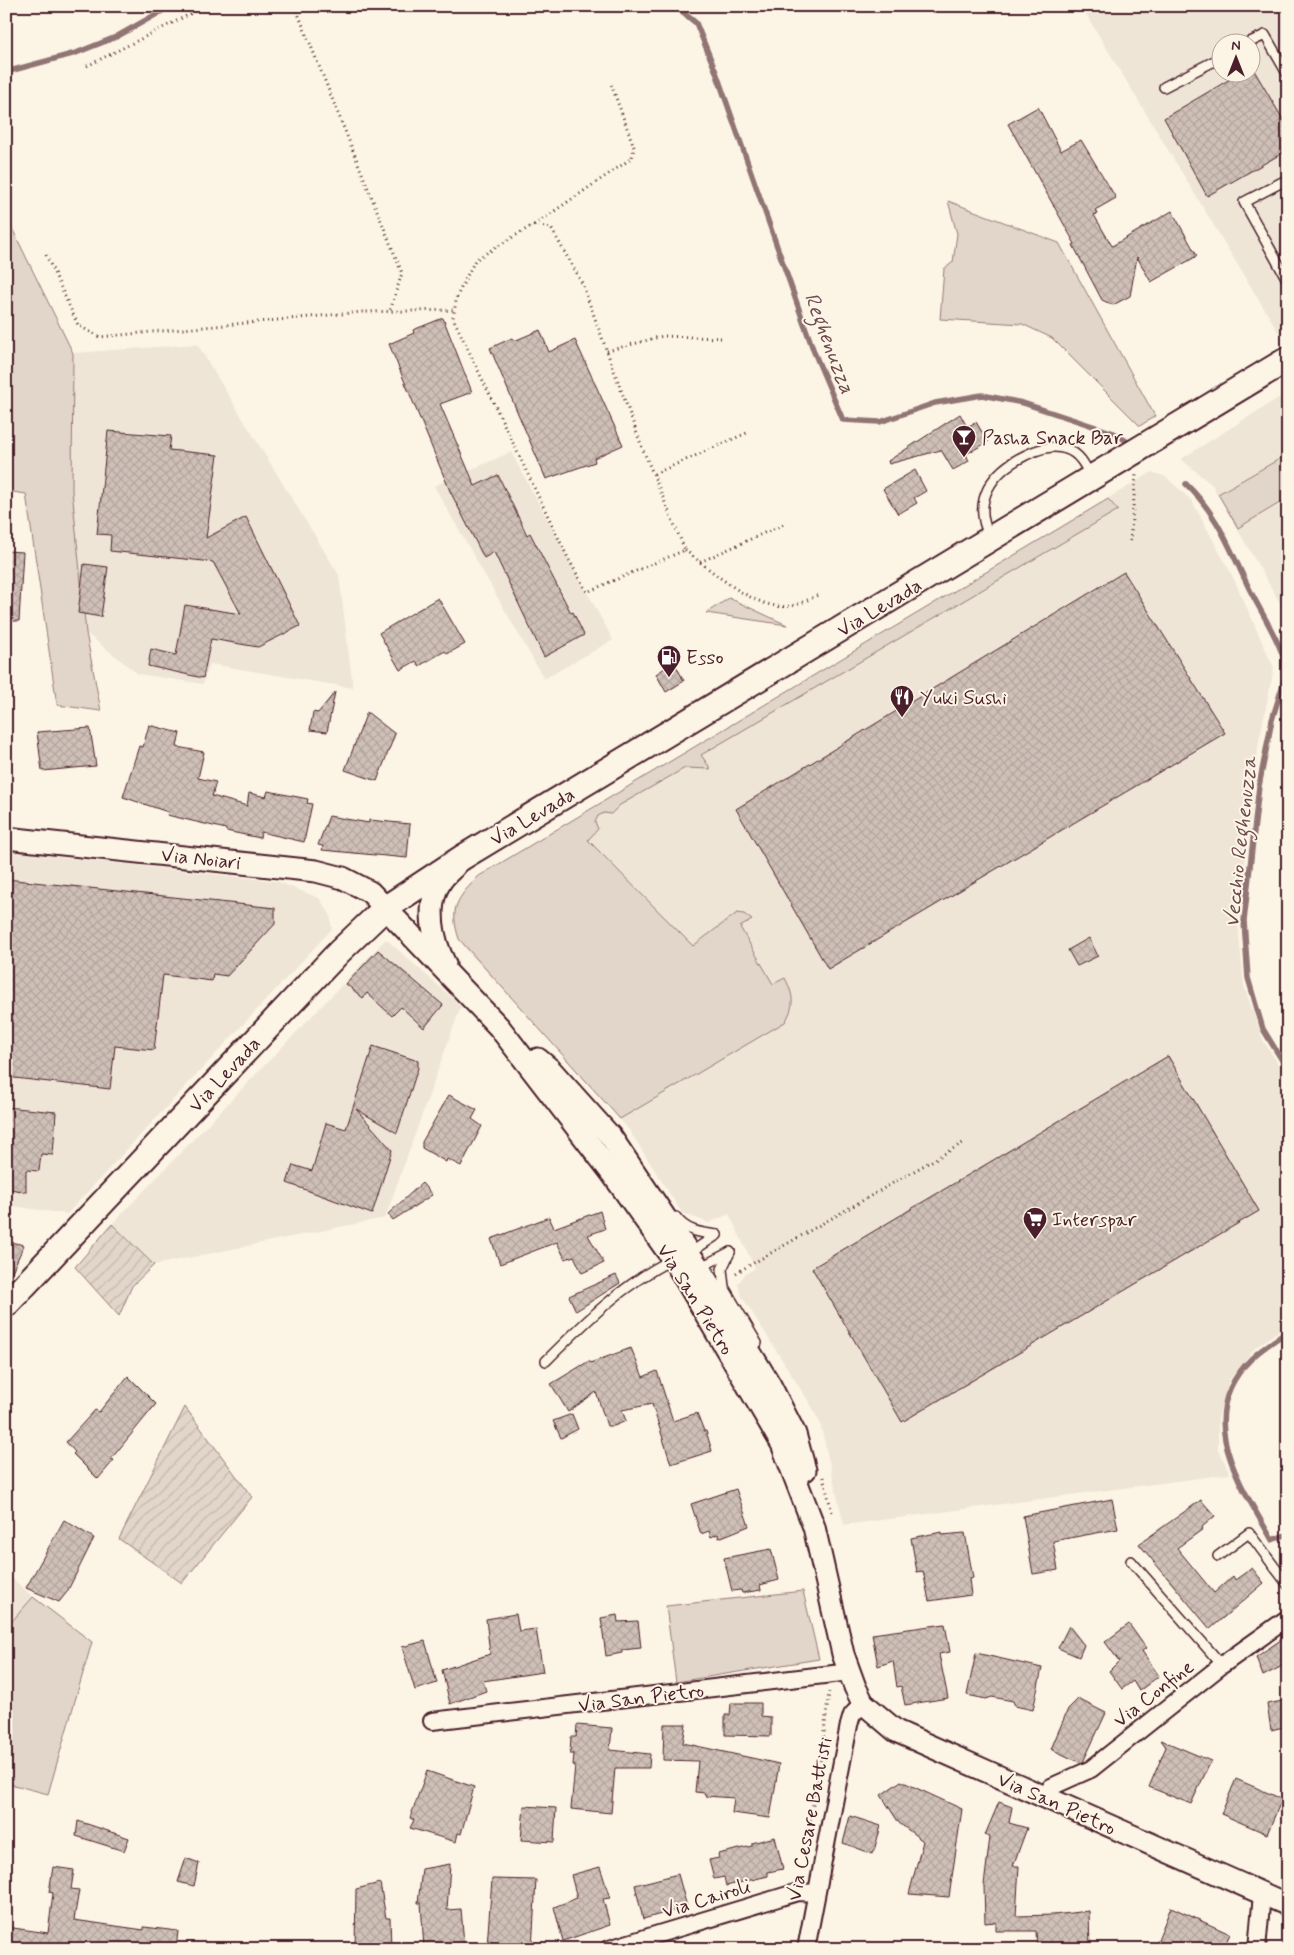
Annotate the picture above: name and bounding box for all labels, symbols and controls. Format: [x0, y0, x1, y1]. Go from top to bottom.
north arrow [1212, 32, 1262, 82]
text: N [1231, 37, 1241, 55]
water label: Reghenuzza [795, 289, 861, 399]
bar icon: Pasha Snack Bar [951, 424, 977, 458]
place label: Pasha Snack Bar [982, 425, 1123, 452]
street label: Via Levada [832, 572, 927, 644]
fuel station icon: Esso [656, 644, 682, 678]
place label: Esso [686, 645, 724, 672]
restaurant icon: Yuki Sushi [889, 684, 915, 718]
place label: Yuki Sushi [920, 685, 1007, 712]
water label: Vecchio Reghenuzza [1218, 754, 1266, 929]
street label: Via Levada [485, 781, 580, 853]
street label: Via Noiari [160, 842, 242, 877]
street label: Via Levada [183, 1031, 267, 1119]
supermarket icon: Interspar [1022, 1206, 1048, 1240]
place label: Interspar [1052, 1207, 1137, 1234]
street label: Via San Pietro [650, 1239, 740, 1361]
street label: Via Confine [1108, 1654, 1200, 1734]
street label: Via San Pietro [577, 1677, 706, 1720]
street label: Via Cesare Battisti [781, 1735, 840, 1904]
street label: Via San Pietro [993, 1766, 1120, 1842]
street label: Via Cairoli [659, 1873, 754, 1926]

